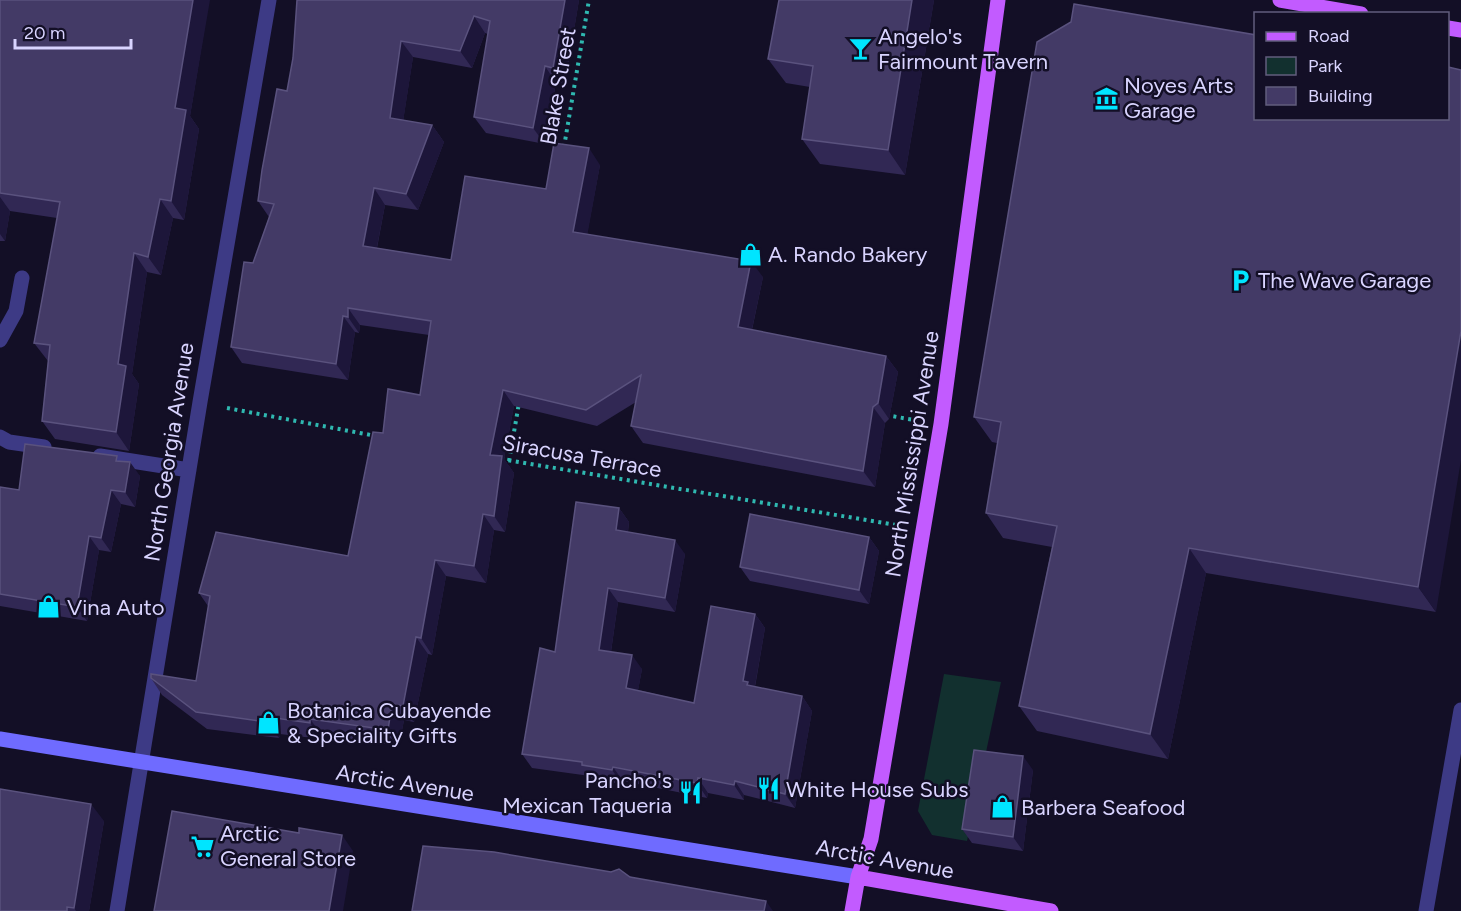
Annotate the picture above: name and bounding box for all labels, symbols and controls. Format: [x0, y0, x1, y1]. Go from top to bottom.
scale bar [15, 12, 130, 50]
legend [1254, 12, 1449, 120]
text: 20 m [24, 22, 65, 44]
place label: Angelo's Fairmount Tavern [878, 23, 1048, 75]
street label: Blake Street [534, 25, 582, 147]
text: Road [1308, 25, 1349, 47]
bar icon: Angelo's Fairmount Tavern [847, 36, 873, 62]
text: Park [1308, 55, 1343, 77]
place label: Noyes Arts Garage [1124, 72, 1233, 124]
museum icon: Noyes Arts Garage [1093, 85, 1119, 111]
text: Building [1308, 85, 1373, 107]
shop icon: A. Rando Bakery [737, 241, 763, 267]
place label: A. Rando Bakery [768, 241, 928, 268]
parking icon: The Wave Garage [1227, 267, 1253, 293]
place label: The Wave Garage [1258, 267, 1431, 294]
street label: North Mississippi Avenue [879, 329, 945, 579]
street label: North Georgia Avenue [138, 341, 200, 563]
street label: Siracusa Terrace [500, 429, 664, 483]
shop icon: Vina Auto [36, 594, 62, 620]
place label: Vina Auto [67, 594, 164, 621]
place label: Botanica Cubayende & Speciality Gifts [287, 697, 491, 749]
shop icon: Botanica Cubayende & Speciality Gifts [256, 710, 282, 736]
street label: Arctic Avenue [334, 759, 476, 807]
place label: Pancho's Mexican Taqueria [502, 767, 672, 819]
restaurant icon: White House Subs [755, 776, 781, 802]
place label: White House Subs [786, 776, 968, 803]
restaurant icon: Pancho's Mexican Taqueria [677, 780, 703, 806]
shop icon: Barbera Seafood [990, 794, 1016, 820]
place label: Barbera Seafood [1021, 794, 1185, 821]
place label: Arctic General Store [220, 820, 356, 872]
supermarket icon: Arctic General Store [189, 833, 215, 859]
street label: Arctic Avenue [814, 834, 956, 884]

